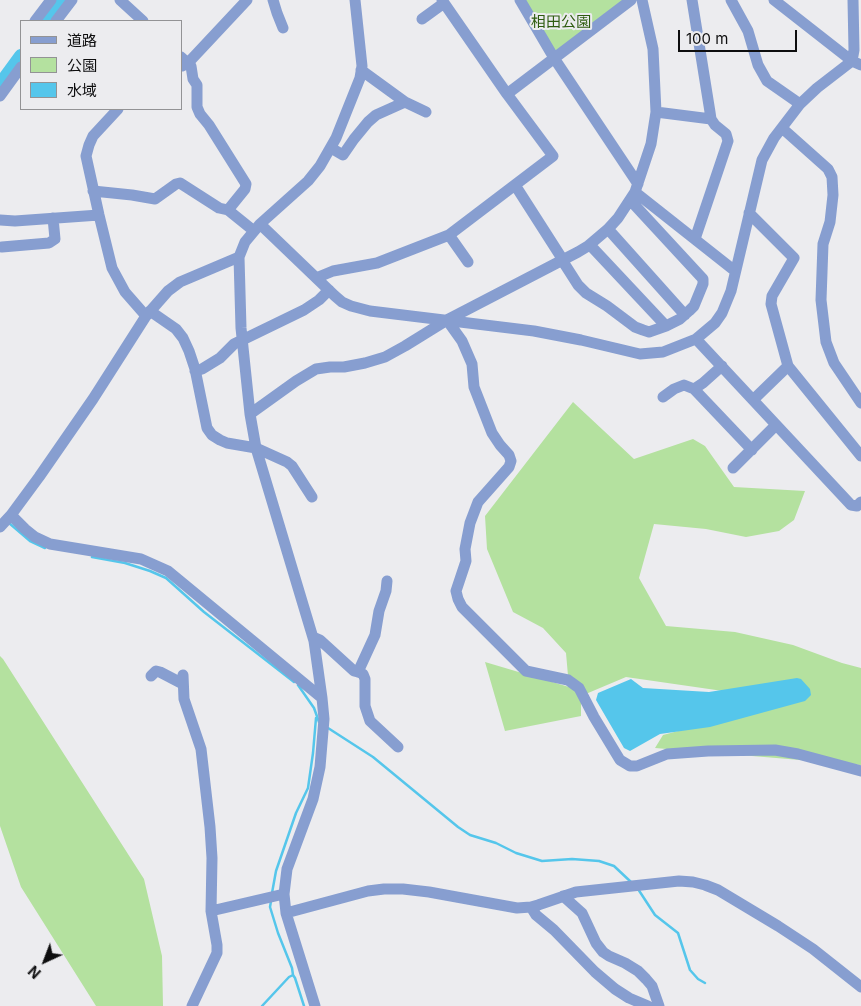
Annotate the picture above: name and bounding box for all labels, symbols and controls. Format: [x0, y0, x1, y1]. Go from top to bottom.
park label: 相田公園 [531, 13, 591, 31]
legend [20, 20, 182, 110]
scale bar [681, 20, 800, 52]
text: 100 m [686, 29, 728, 48]
text: 道路 [67, 31, 97, 50]
text: 公園 [67, 56, 97, 75]
text: 水域 [67, 81, 97, 100]
north arrow [20, 936, 70, 986]
text: N [25, 962, 44, 982]

